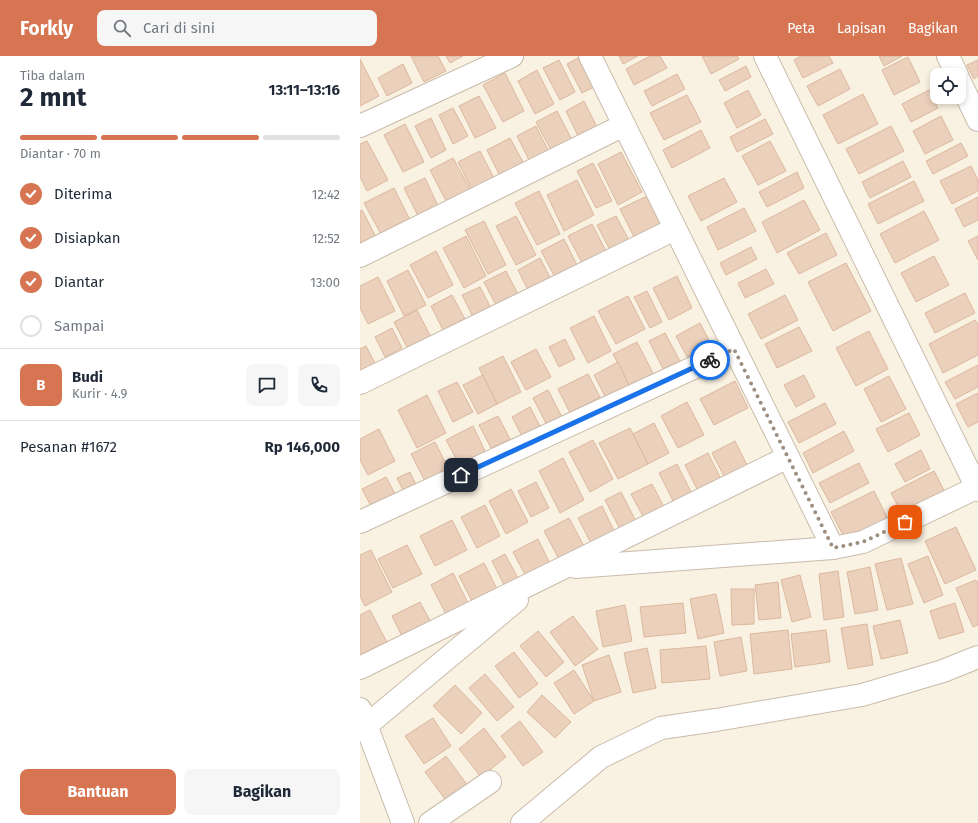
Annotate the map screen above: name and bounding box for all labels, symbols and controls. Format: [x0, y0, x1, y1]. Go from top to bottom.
search box [97, 10, 377, 46]
text: Forkly [20, 17, 73, 40]
icon: search [111, 17, 133, 39]
text: Cari di sini [143, 19, 215, 37]
text: Peta [787, 20, 815, 37]
text: Lapisan [837, 20, 886, 37]
text: Bagikan [908, 20, 958, 37]
text: Tiba dalam [20, 68, 85, 83]
map controls [930, 68, 966, 104]
button: locate [930, 68, 966, 104]
text: 13:11–13:16 [268, 81, 340, 99]
text: 2 mnt [20, 82, 87, 113]
text: Diantar · 70 m [20, 146, 101, 161]
icon: check [20, 183, 42, 205]
text: Diterima [54, 185, 112, 203]
text: 12:42 [312, 187, 340, 202]
icon: check [20, 227, 42, 249]
text: Disiapkan [54, 229, 121, 247]
text: 12:52 [312, 231, 340, 246]
icon: check [20, 271, 42, 293]
text: Diantar [54, 273, 104, 291]
text: 13:00 [310, 275, 340, 290]
text: Sampai [54, 317, 104, 335]
courier [690, 340, 730, 380]
icon: bike [699, 349, 721, 371]
button: chat [246, 364, 288, 406]
button: phone [298, 364, 340, 406]
text: Budi [72, 368, 103, 386]
text: B [36, 376, 46, 394]
text: Kurir · 4.9 [72, 386, 127, 401]
text: Pesanan #1672 [20, 438, 117, 456]
text: Rp 146,000 [265, 438, 340, 456]
pin [444, 458, 478, 492]
icon: home [450, 464, 472, 486]
pin [888, 505, 922, 539]
icon: bag [894, 511, 916, 533]
button: Bantuan [20, 769, 176, 815]
button: Bagikan [184, 769, 340, 815]

